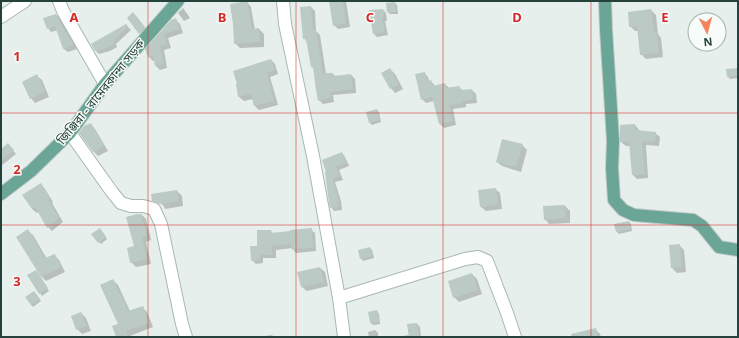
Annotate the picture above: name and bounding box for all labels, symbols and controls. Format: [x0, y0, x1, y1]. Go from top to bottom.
text: A [70, 8, 79, 26]
text: B [218, 8, 226, 26]
text: C [366, 8, 374, 26]
text: D [512, 8, 522, 26]
text: E [661, 8, 669, 26]
north arrow [687, 12, 727, 52]
street label: জিঞ্জিরা - রামেরকান্দা সড়ক [52, 35, 149, 149]
text: N [703, 35, 713, 50]
text: 1 [13, 47, 21, 65]
text: 2 [13, 160, 21, 178]
text: 3 [13, 272, 21, 290]

